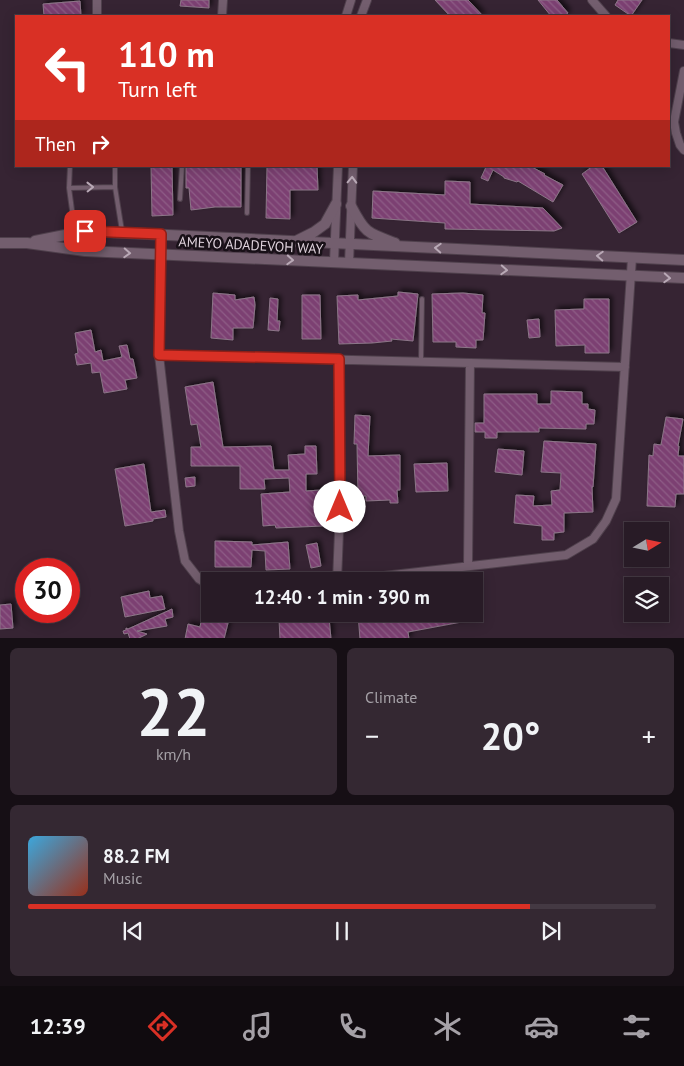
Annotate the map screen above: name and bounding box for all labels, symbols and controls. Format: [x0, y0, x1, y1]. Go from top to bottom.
text: 110 m [118, 31, 215, 77]
icon: left [35, 35, 100, 100]
text: Turn left [118, 75, 197, 103]
icon: right [86, 130, 114, 158]
text: Then [35, 132, 76, 156]
one-way arrow [347, 175, 357, 183]
one-way arrow [87, 182, 95, 192]
pin [64, 210, 106, 252]
icon: arrive [71, 217, 99, 245]
street label: AMEYO ADADEVOH WAY [178, 232, 324, 258]
one-way arrow [434, 243, 442, 254]
one-way arrow [123, 247, 131, 258]
one-way arrow [596, 251, 604, 262]
one-way arrow [286, 255, 294, 266]
one-way arrow [501, 265, 509, 276]
one-way arrow [663, 272, 671, 283]
position arrow [313, 480, 365, 532]
north arrow [624, 522, 669, 568]
map controls [624, 522, 669, 622]
speed limit sign: 30 [15, 558, 80, 623]
button: layers [624, 577, 669, 622]
text: 12:40 · 1 min · 390 m [254, 585, 430, 609]
text: 22 [137, 669, 210, 753]
text: Climate [365, 687, 417, 707]
text: 20° [481, 711, 540, 760]
text: − [365, 717, 379, 754]
text: + [642, 717, 656, 754]
text: km/h [156, 744, 191, 764]
text: 88.2 FM [103, 844, 170, 868]
text: Music [103, 868, 143, 888]
icon: previous [119, 917, 147, 945]
icon: pause [328, 917, 356, 945]
icon: next [537, 917, 565, 945]
icon: directions [145, 1009, 180, 1044]
icon: music [240, 1009, 275, 1044]
icon: phone [335, 1009, 370, 1044]
icon: climate [430, 1009, 465, 1044]
icon: car [524, 1009, 559, 1044]
icon: filters [619, 1009, 654, 1044]
text: 12:39 [30, 1012, 86, 1040]

